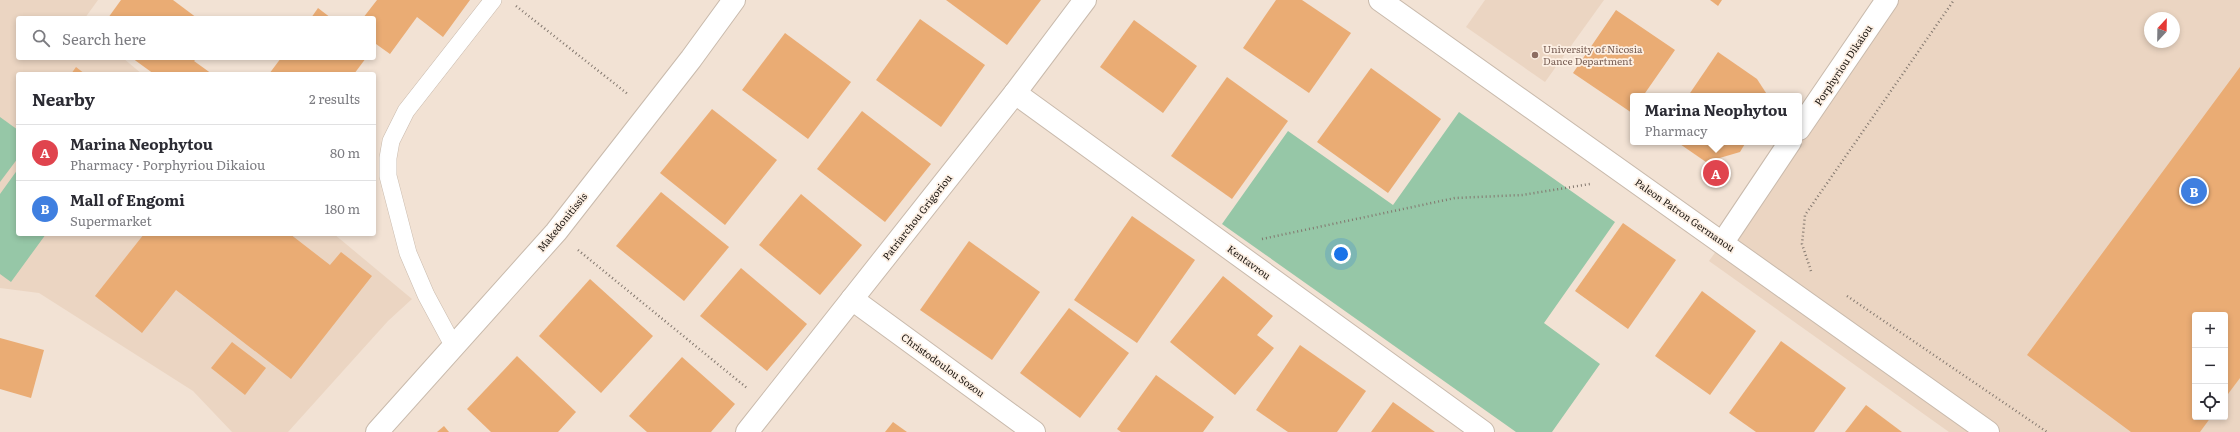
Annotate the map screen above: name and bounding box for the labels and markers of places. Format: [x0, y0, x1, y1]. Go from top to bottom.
place label: University of Nicosia Dance Department [1543, 41, 1643, 68]
marker: University of Nicosia Dance Department [1530, 50, 1540, 60]
pin: A [1703, 158, 1729, 188]
pin: B [2181, 176, 2207, 206]

